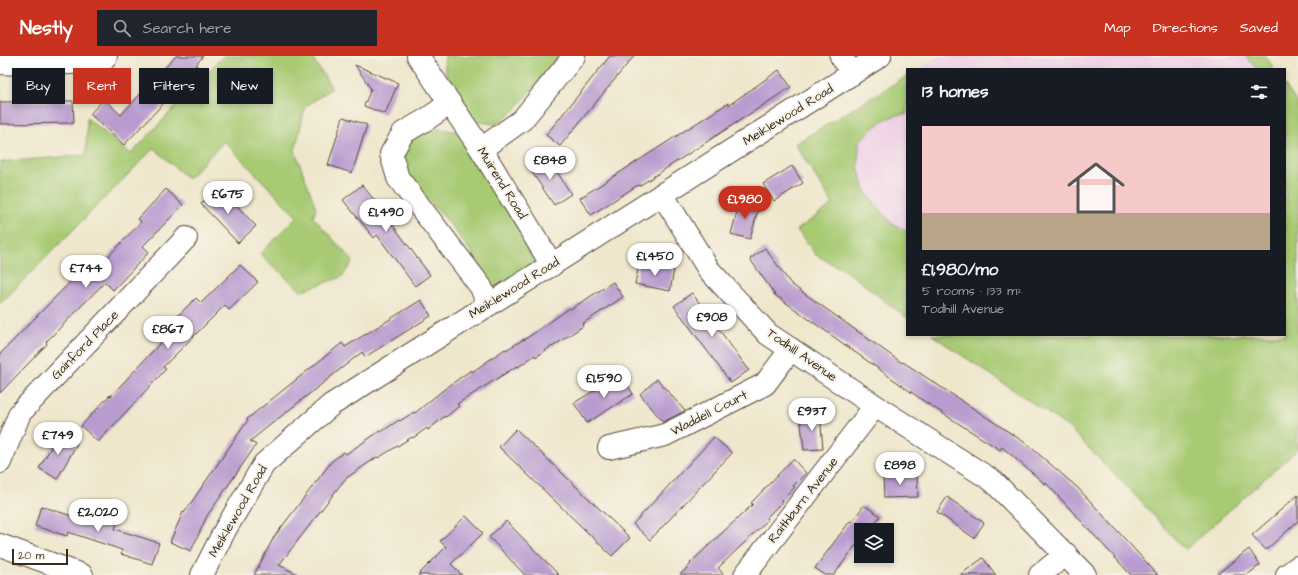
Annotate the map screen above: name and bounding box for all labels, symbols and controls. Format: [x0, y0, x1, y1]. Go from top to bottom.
search box [97, 10, 377, 46]
text: Nestly [20, 15, 73, 42]
icon: search [111, 17, 133, 39]
text: Search here [143, 18, 231, 39]
text: Map [1104, 18, 1131, 38]
text: Directions [1153, 18, 1218, 38]
text: Saved [1240, 18, 1278, 38]
chip: Buy [12, 68, 65, 104]
chip: Rent [73, 68, 131, 104]
chip: Filters [139, 68, 209, 104]
chip: New [217, 68, 273, 104]
street label: Meiklewood Road [739, 80, 837, 150]
text: 13 homes [922, 80, 989, 104]
icon: filters [1248, 81, 1270, 103]
street label: Muirend Road [473, 144, 531, 223]
pin: £848 [526, 147, 574, 181]
text: £848 [534, 151, 566, 169]
icon: home [1060, 152, 1132, 224]
pin: £675 [204, 181, 252, 215]
text: £675 [212, 185, 244, 203]
pin: £1,980 [712, 186, 778, 220]
text: £1,980 [727, 190, 763, 208]
pin: £1,490 [353, 199, 419, 233]
text: £1,490 [368, 203, 404, 221]
pin: £1,450 [622, 243, 688, 277]
text: £1,450 [636, 247, 674, 265]
street label: Meiklewood Road [465, 253, 563, 323]
pin: £744 [62, 255, 110, 289]
text: £1,980/mo [922, 258, 998, 282]
text: £744 [70, 259, 102, 277]
text: 5 rooms · 133 m² [922, 282, 1022, 300]
text: Todhill Avenue [922, 300, 1004, 318]
pin: £908 [688, 304, 736, 338]
street label: Gainford Place [47, 306, 123, 384]
text: £908 [696, 308, 728, 326]
pin: £867 [144, 316, 192, 350]
text: £867 [152, 320, 184, 338]
street label: Todhill Avenue [763, 324, 841, 386]
pin: £1,590 [571, 365, 637, 399]
text: £1,590 [586, 369, 622, 387]
street label: Waddell Court [667, 386, 751, 440]
pin: £937 [788, 398, 836, 432]
text: £937 [797, 402, 827, 420]
pin: £749 [34, 422, 82, 456]
text: £749 [42, 426, 74, 444]
pin: £898 [876, 452, 924, 486]
street label: Raithburn Avenue [764, 453, 842, 547]
text: £898 [884, 456, 916, 474]
street label: Meiklewood Road [204, 461, 272, 560]
pin: £2,020 [65, 499, 131, 533]
text: £2,020 [78, 503, 118, 521]
map controls [854, 523, 894, 563]
button: layers [854, 523, 894, 563]
scale bar [12, 547, 68, 566]
text: 20 m [18, 548, 44, 563]

